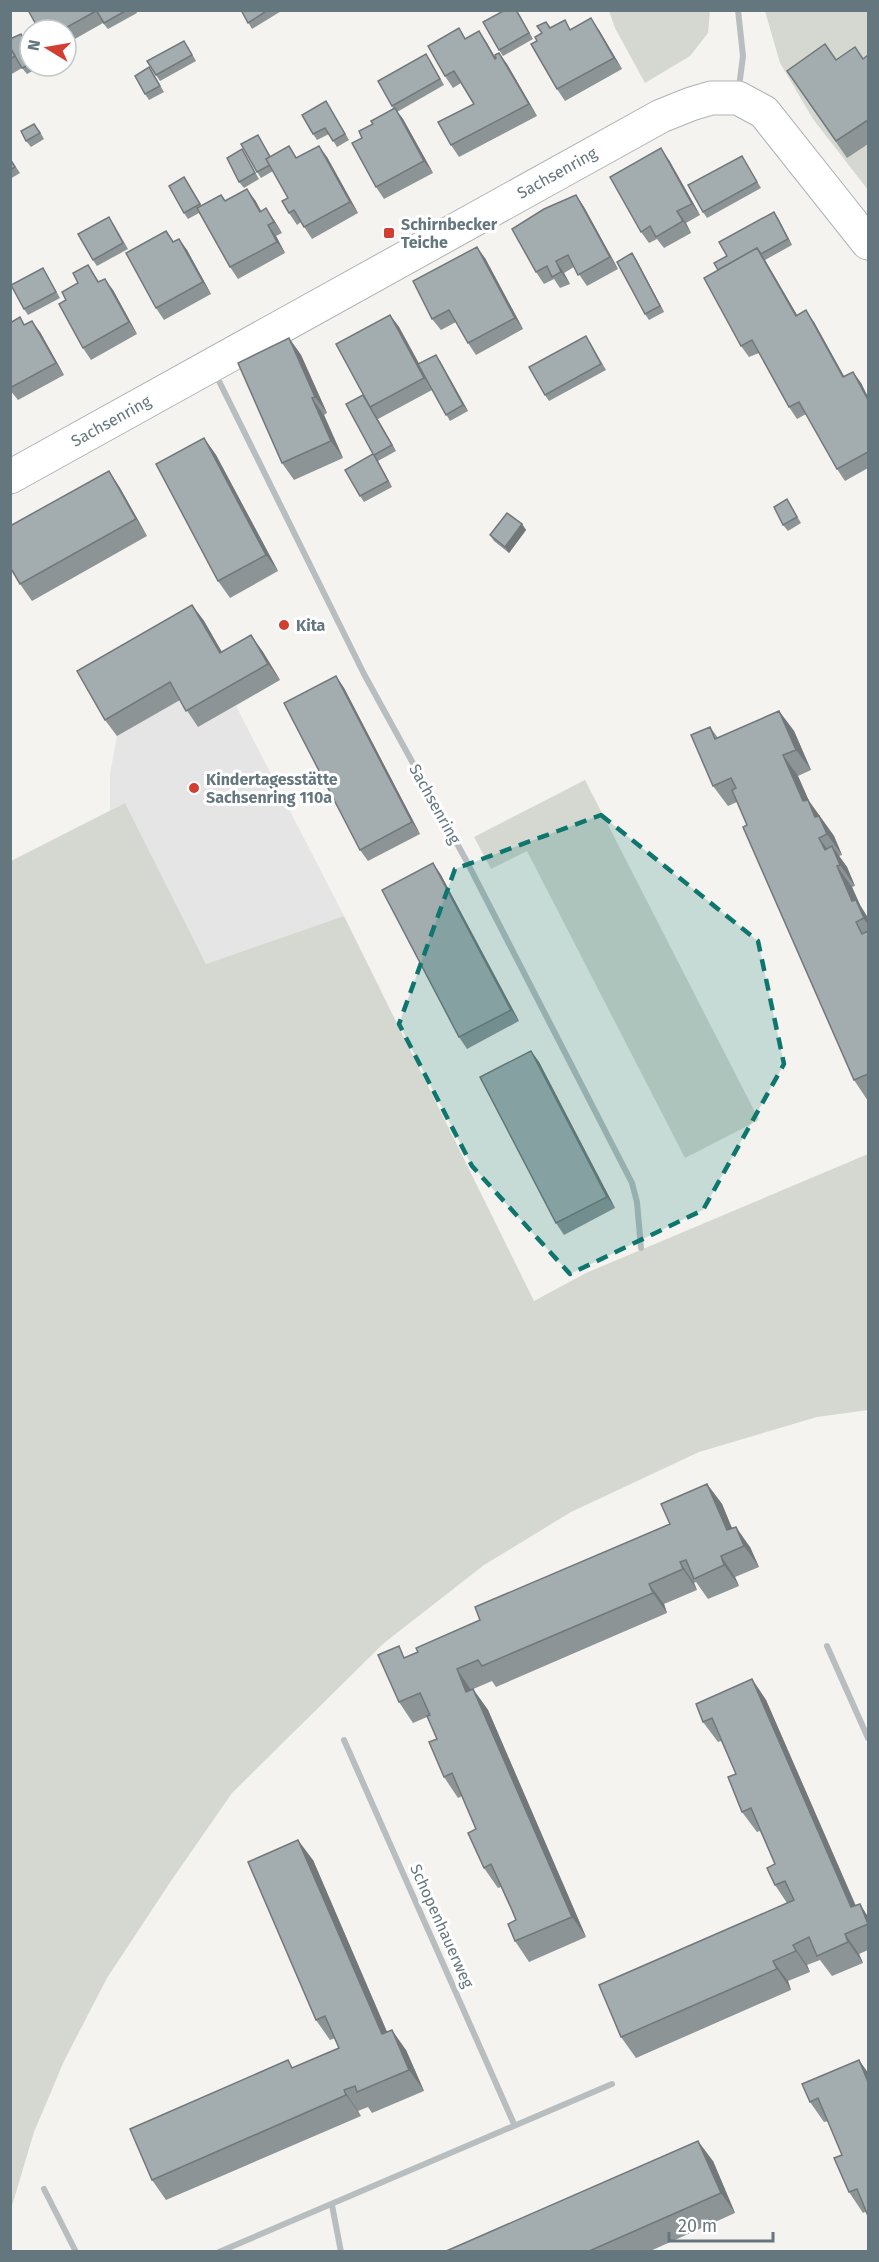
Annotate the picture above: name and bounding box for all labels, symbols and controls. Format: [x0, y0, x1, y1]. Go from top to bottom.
north arrow [18, 18, 78, 78]
text: N [23, 38, 44, 52]
street label: Sachsenring [514, 143, 601, 203]
place label: Schirnbecker Teiche [401, 215, 498, 252]
marker: Schirnbecker Teiche [382, 226, 396, 240]
street label: Sachsenring [68, 391, 155, 451]
place label: Kita [296, 616, 326, 635]
marker: Kita [277, 618, 291, 632]
street label: Sachsenring [405, 761, 465, 848]
place label: Kindertagesstätte Sachsenring 110a [206, 770, 338, 807]
marker: Kindertagesstätte Sachsenring 110a [187, 781, 201, 795]
street label: Schopenhauerweg [406, 1861, 478, 1991]
scale bar [669, 2205, 772, 2243]
text: 20 m [678, 2215, 717, 2237]

